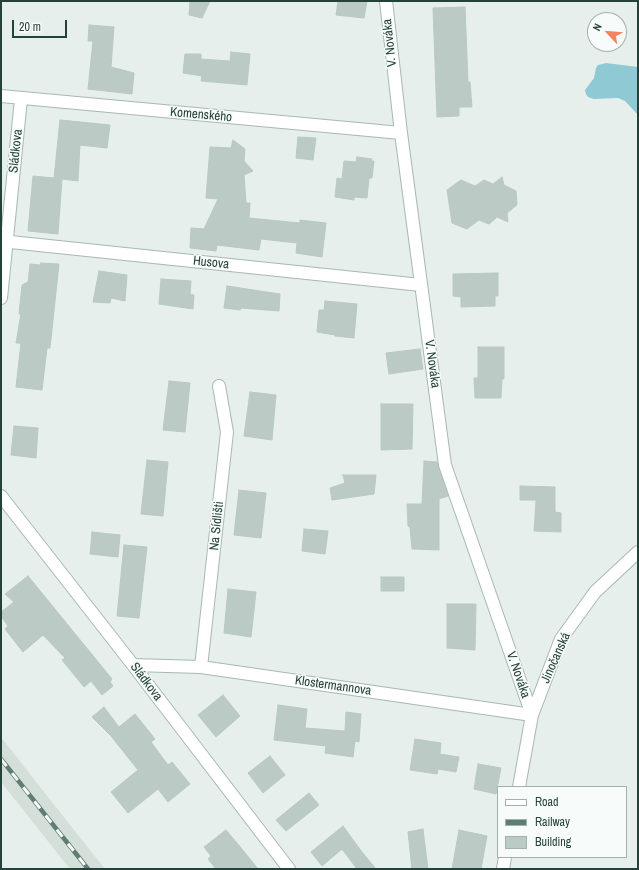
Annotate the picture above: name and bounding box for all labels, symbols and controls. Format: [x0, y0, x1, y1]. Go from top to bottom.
scale bar [14, 12, 69, 38]
north arrow [587, 12, 627, 52]
street label: V. Nováka [380, 18, 400, 68]
text: 20 m [19, 19, 41, 35]
text: N [589, 21, 605, 33]
street label: Komenského [169, 105, 233, 125]
street label: Sládkova [6, 128, 26, 174]
street label: Husova [192, 253, 230, 273]
street label: V. Nováka [421, 339, 443, 389]
street label: Na Sídlišti [207, 501, 227, 551]
street label: Jinočanská [538, 630, 574, 686]
street label: V. Nováka [503, 650, 533, 700]
street label: Sládkova [127, 660, 165, 704]
street label: Klostermannova [294, 673, 372, 699]
legend [497, 786, 627, 858]
text: Road [535, 794, 559, 810]
text: Railway [535, 814, 570, 830]
text: Building [535, 834, 571, 850]

